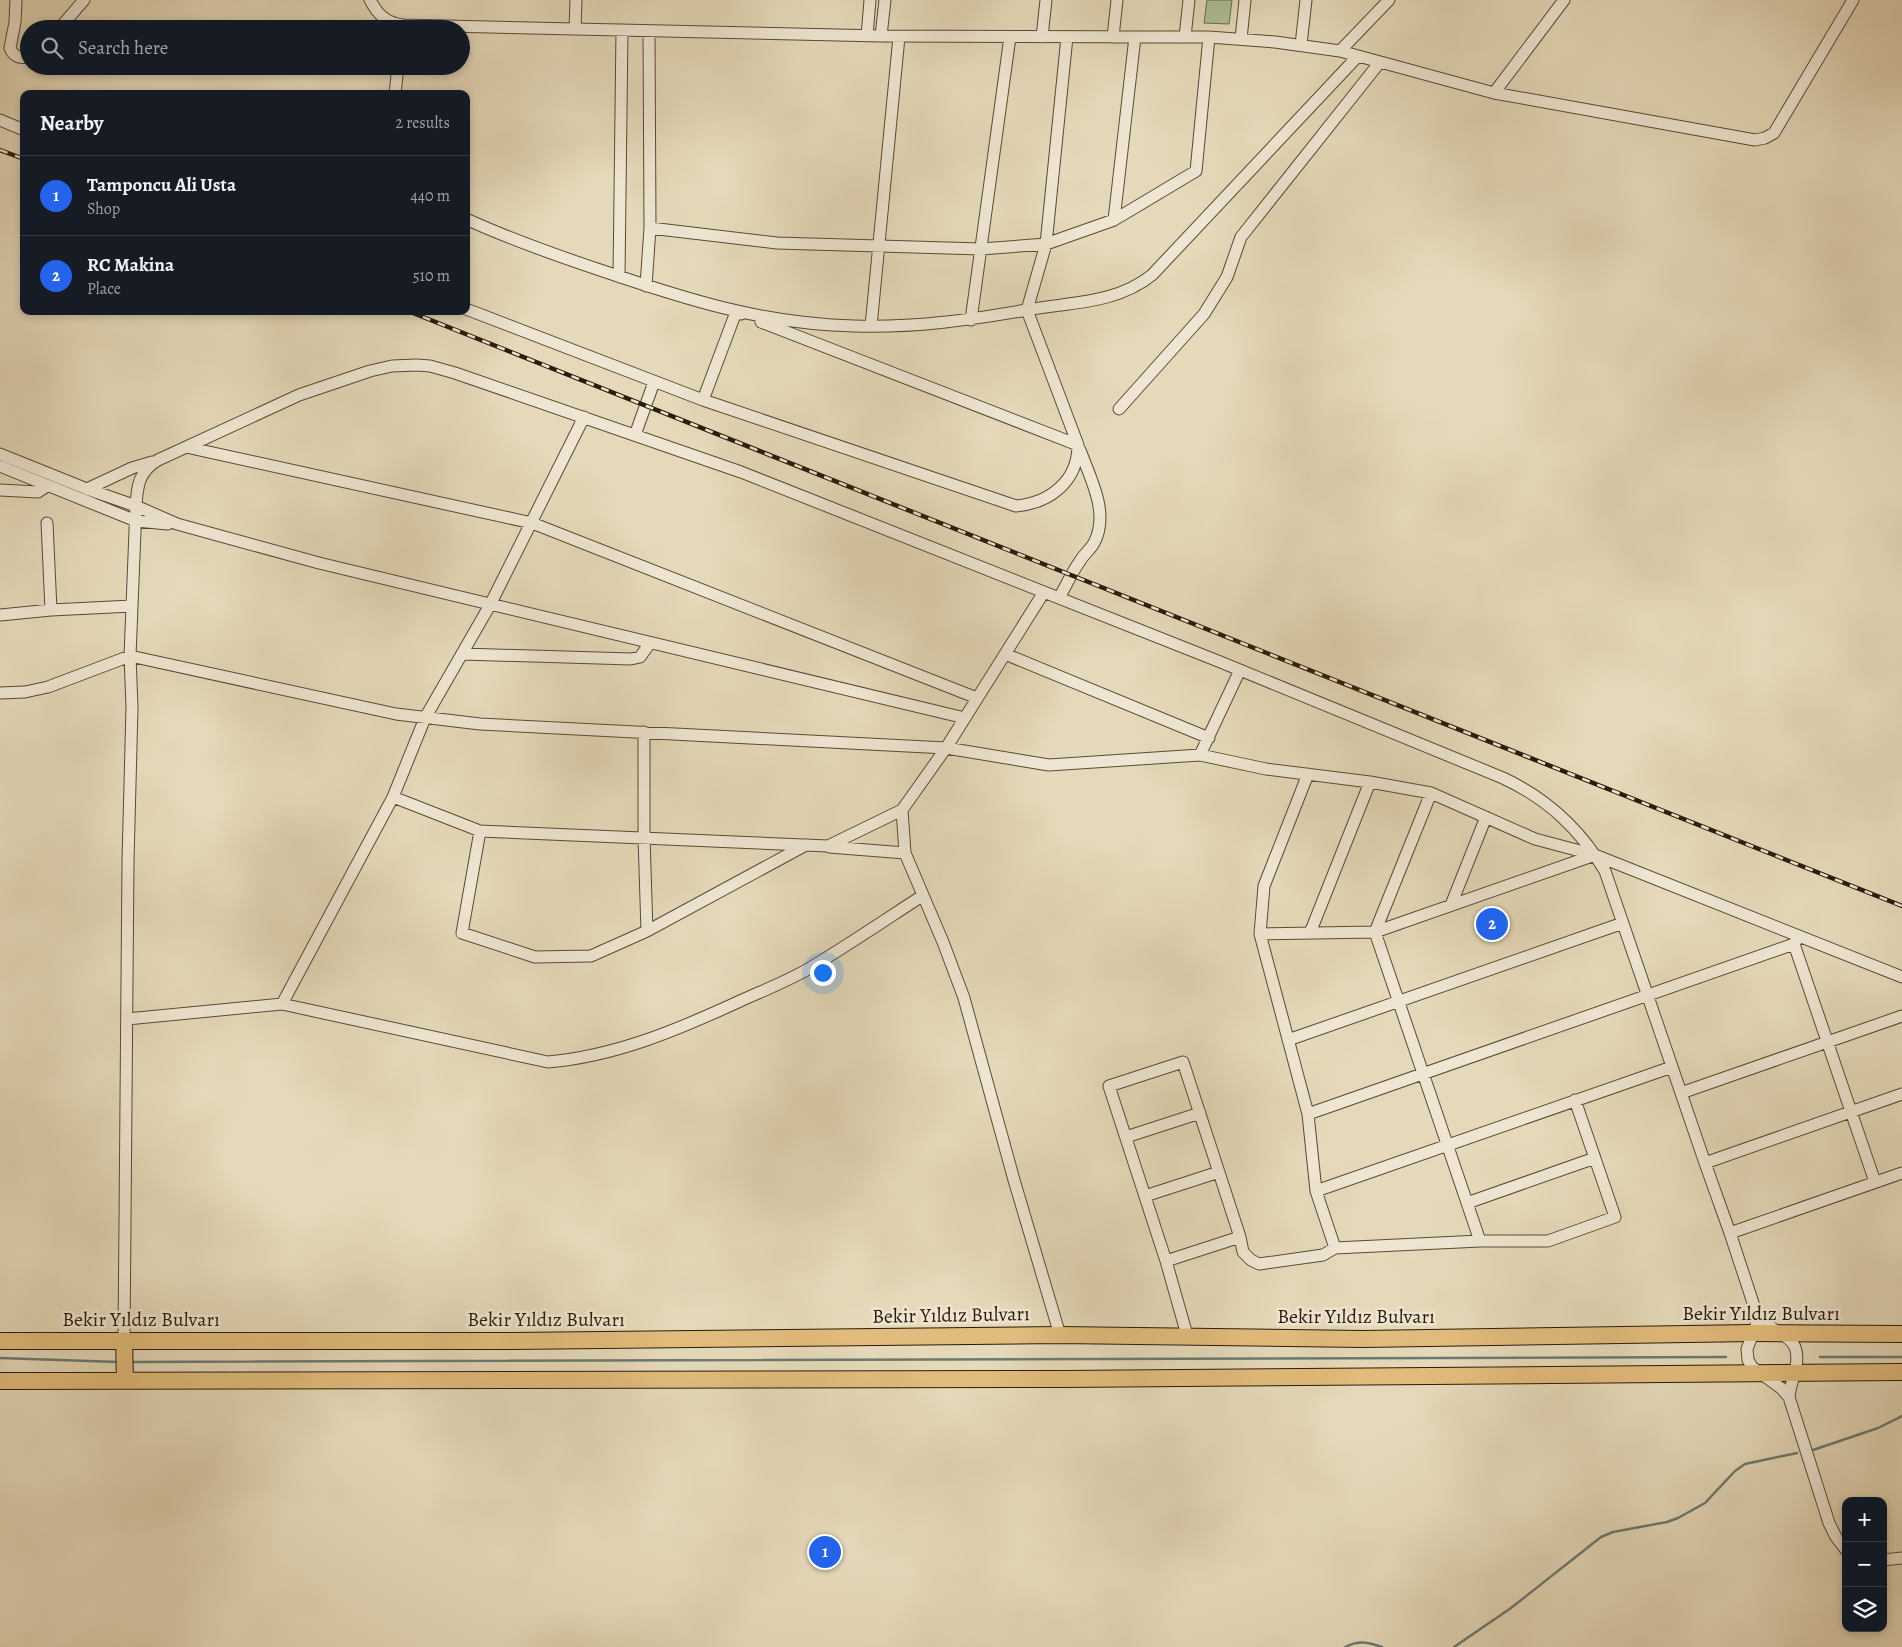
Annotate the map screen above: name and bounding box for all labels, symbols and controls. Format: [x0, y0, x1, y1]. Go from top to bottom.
search box [20, 20, 470, 75]
icon: search [38, 34, 66, 62]
text: Search here [78, 35, 168, 61]
text: Nearby [40, 109, 103, 137]
text: 2 results [395, 112, 450, 134]
text: Tamponcu Ali Usta [87, 172, 236, 198]
text: 1 [53, 185, 59, 207]
text: 440 m [410, 185, 450, 207]
text: Shop [87, 198, 120, 220]
text: RC Makina [87, 252, 174, 278]
text: 2 [52, 265, 60, 287]
text: 510 m [413, 265, 450, 287]
text: Place [87, 278, 121, 300]
pin: 2 [1476, 905, 1508, 943]
your location [810, 960, 836, 986]
street label: Bekir Yıldız Bulvarı [872, 1300, 1030, 1330]
street label: Bekir Yıldız Bulvarı [1682, 1300, 1840, 1327]
street label: Bekir Yıldız Bulvarı [1277, 1303, 1435, 1330]
street label: Bekir Yıldız Bulvarı [62, 1306, 220, 1333]
street label: Bekir Yıldız Bulvarı [467, 1306, 625, 1333]
map controls [1842, 1497, 1887, 1632]
button: + [1842, 1497, 1887, 1542]
pin: 1 [809, 1533, 841, 1571]
button: − [1842, 1542, 1887, 1587]
button: layers [1842, 1587, 1887, 1632]

